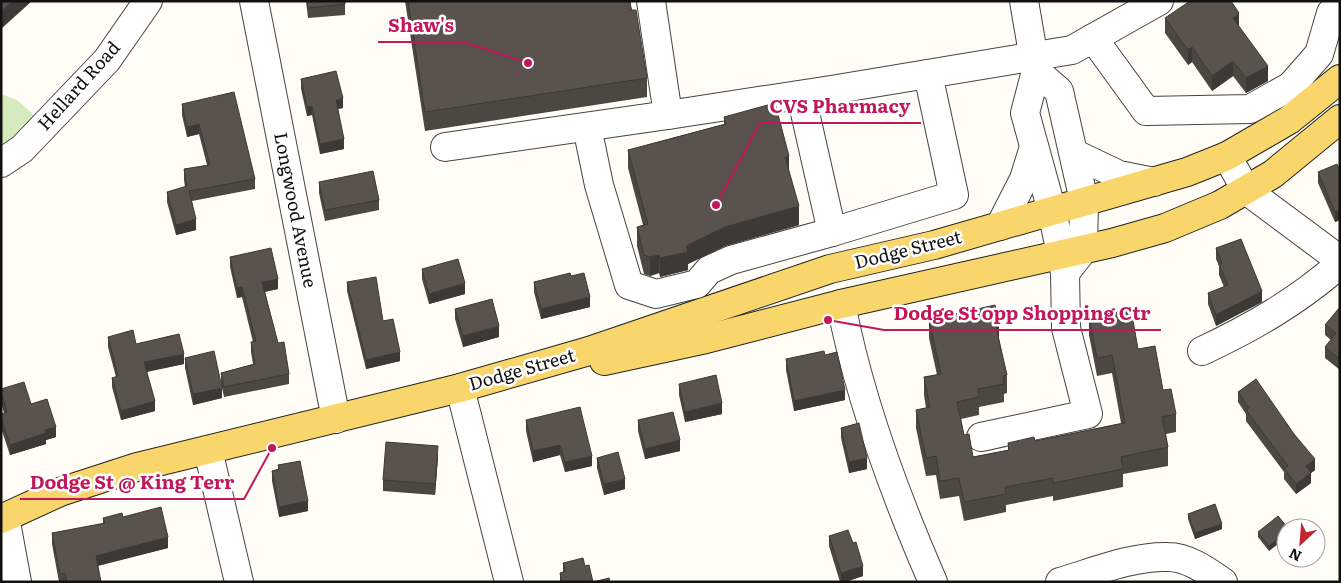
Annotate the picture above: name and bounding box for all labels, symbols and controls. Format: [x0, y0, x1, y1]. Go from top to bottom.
callout: Shaw's [378, 8, 464, 42]
text: Shaw's [388, 10, 454, 38]
street label: Hellard Road [30, 34, 125, 136]
callout: CVS Pharmacy [760, 89, 921, 123]
text: CVS Pharmacy [770, 91, 911, 119]
street label: Longwood Avenue [268, 130, 325, 290]
street label: Dodge Street [851, 222, 965, 275]
callout: Dodge St opp Shopping Ctr [884, 296, 1161, 330]
text: Dodge St opp Shopping Ctr [894, 298, 1151, 326]
street label: Dodge Street [465, 340, 579, 397]
callout: Dodge St @ King Terr [20, 465, 244, 499]
text: Dodge St @ King Terr [30, 467, 235, 495]
north arrow [1276, 518, 1326, 568]
text: N [1285, 544, 1305, 567]

